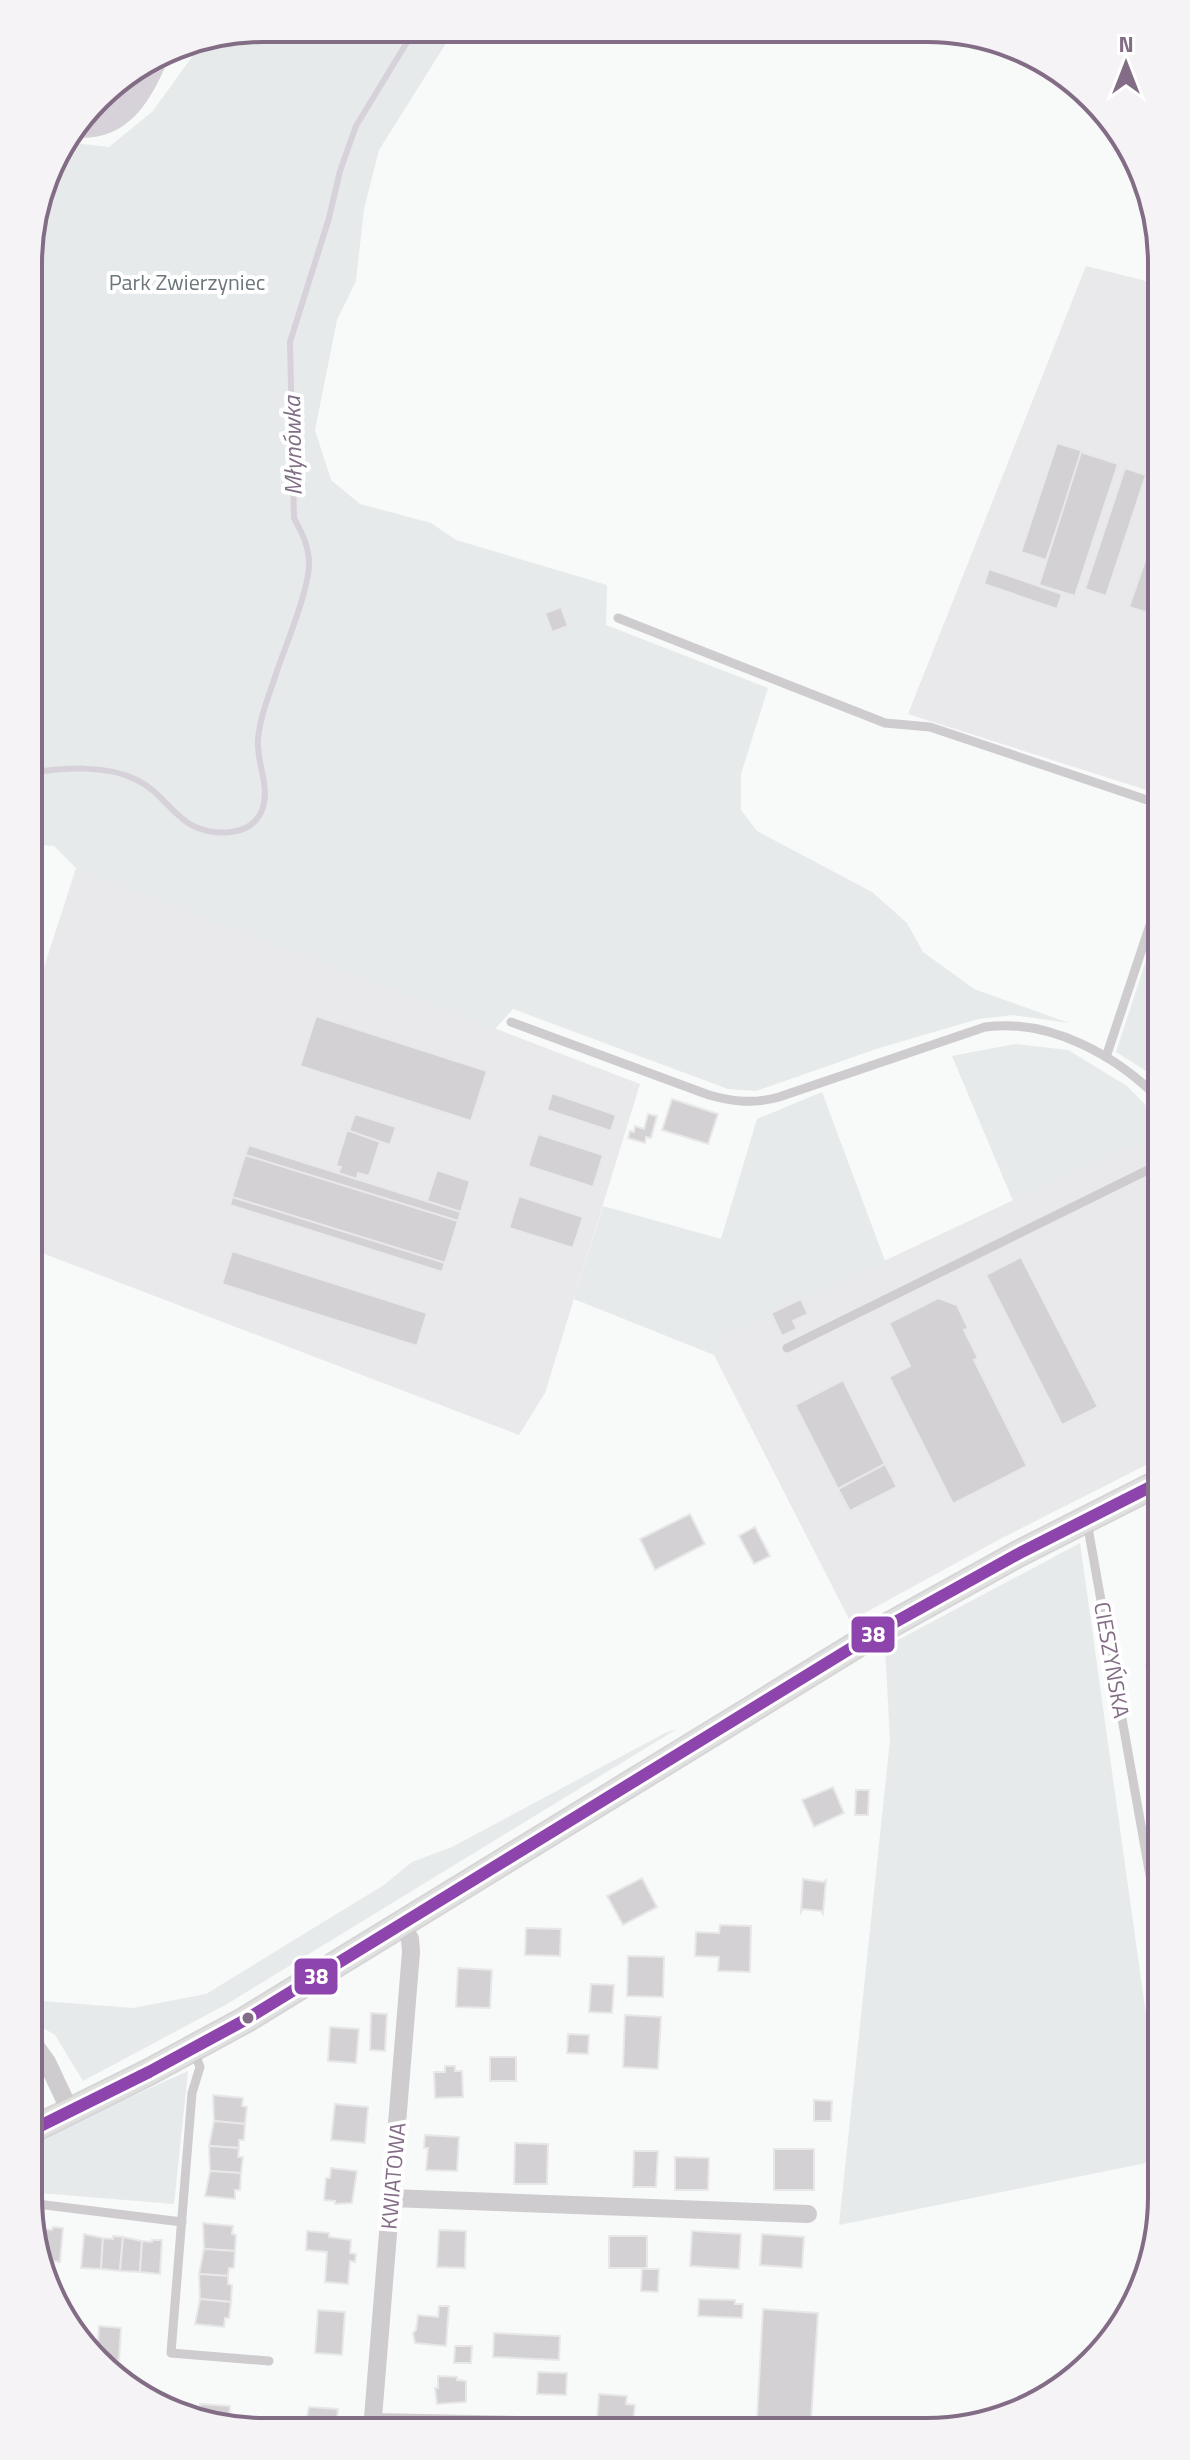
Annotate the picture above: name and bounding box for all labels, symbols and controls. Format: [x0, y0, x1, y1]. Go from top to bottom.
north arrow [1086, 24, 1166, 104]
text: N [1118, 27, 1134, 61]
park label: Park Zwierzyniec [109, 265, 265, 299]
water label: Młynówka [273, 394, 311, 496]
street label: CIESZYŃSKA [1085, 1599, 1139, 1721]
line badge: 38 [850, 1615, 896, 1654]
text: 38 [861, 1617, 885, 1651]
line badge: 38 [293, 1957, 339, 1996]
text: 38 [304, 1959, 328, 1993]
unlabelled marker [240, 2010, 256, 2026]
street label: KWIATOWA [371, 2121, 415, 2231]

